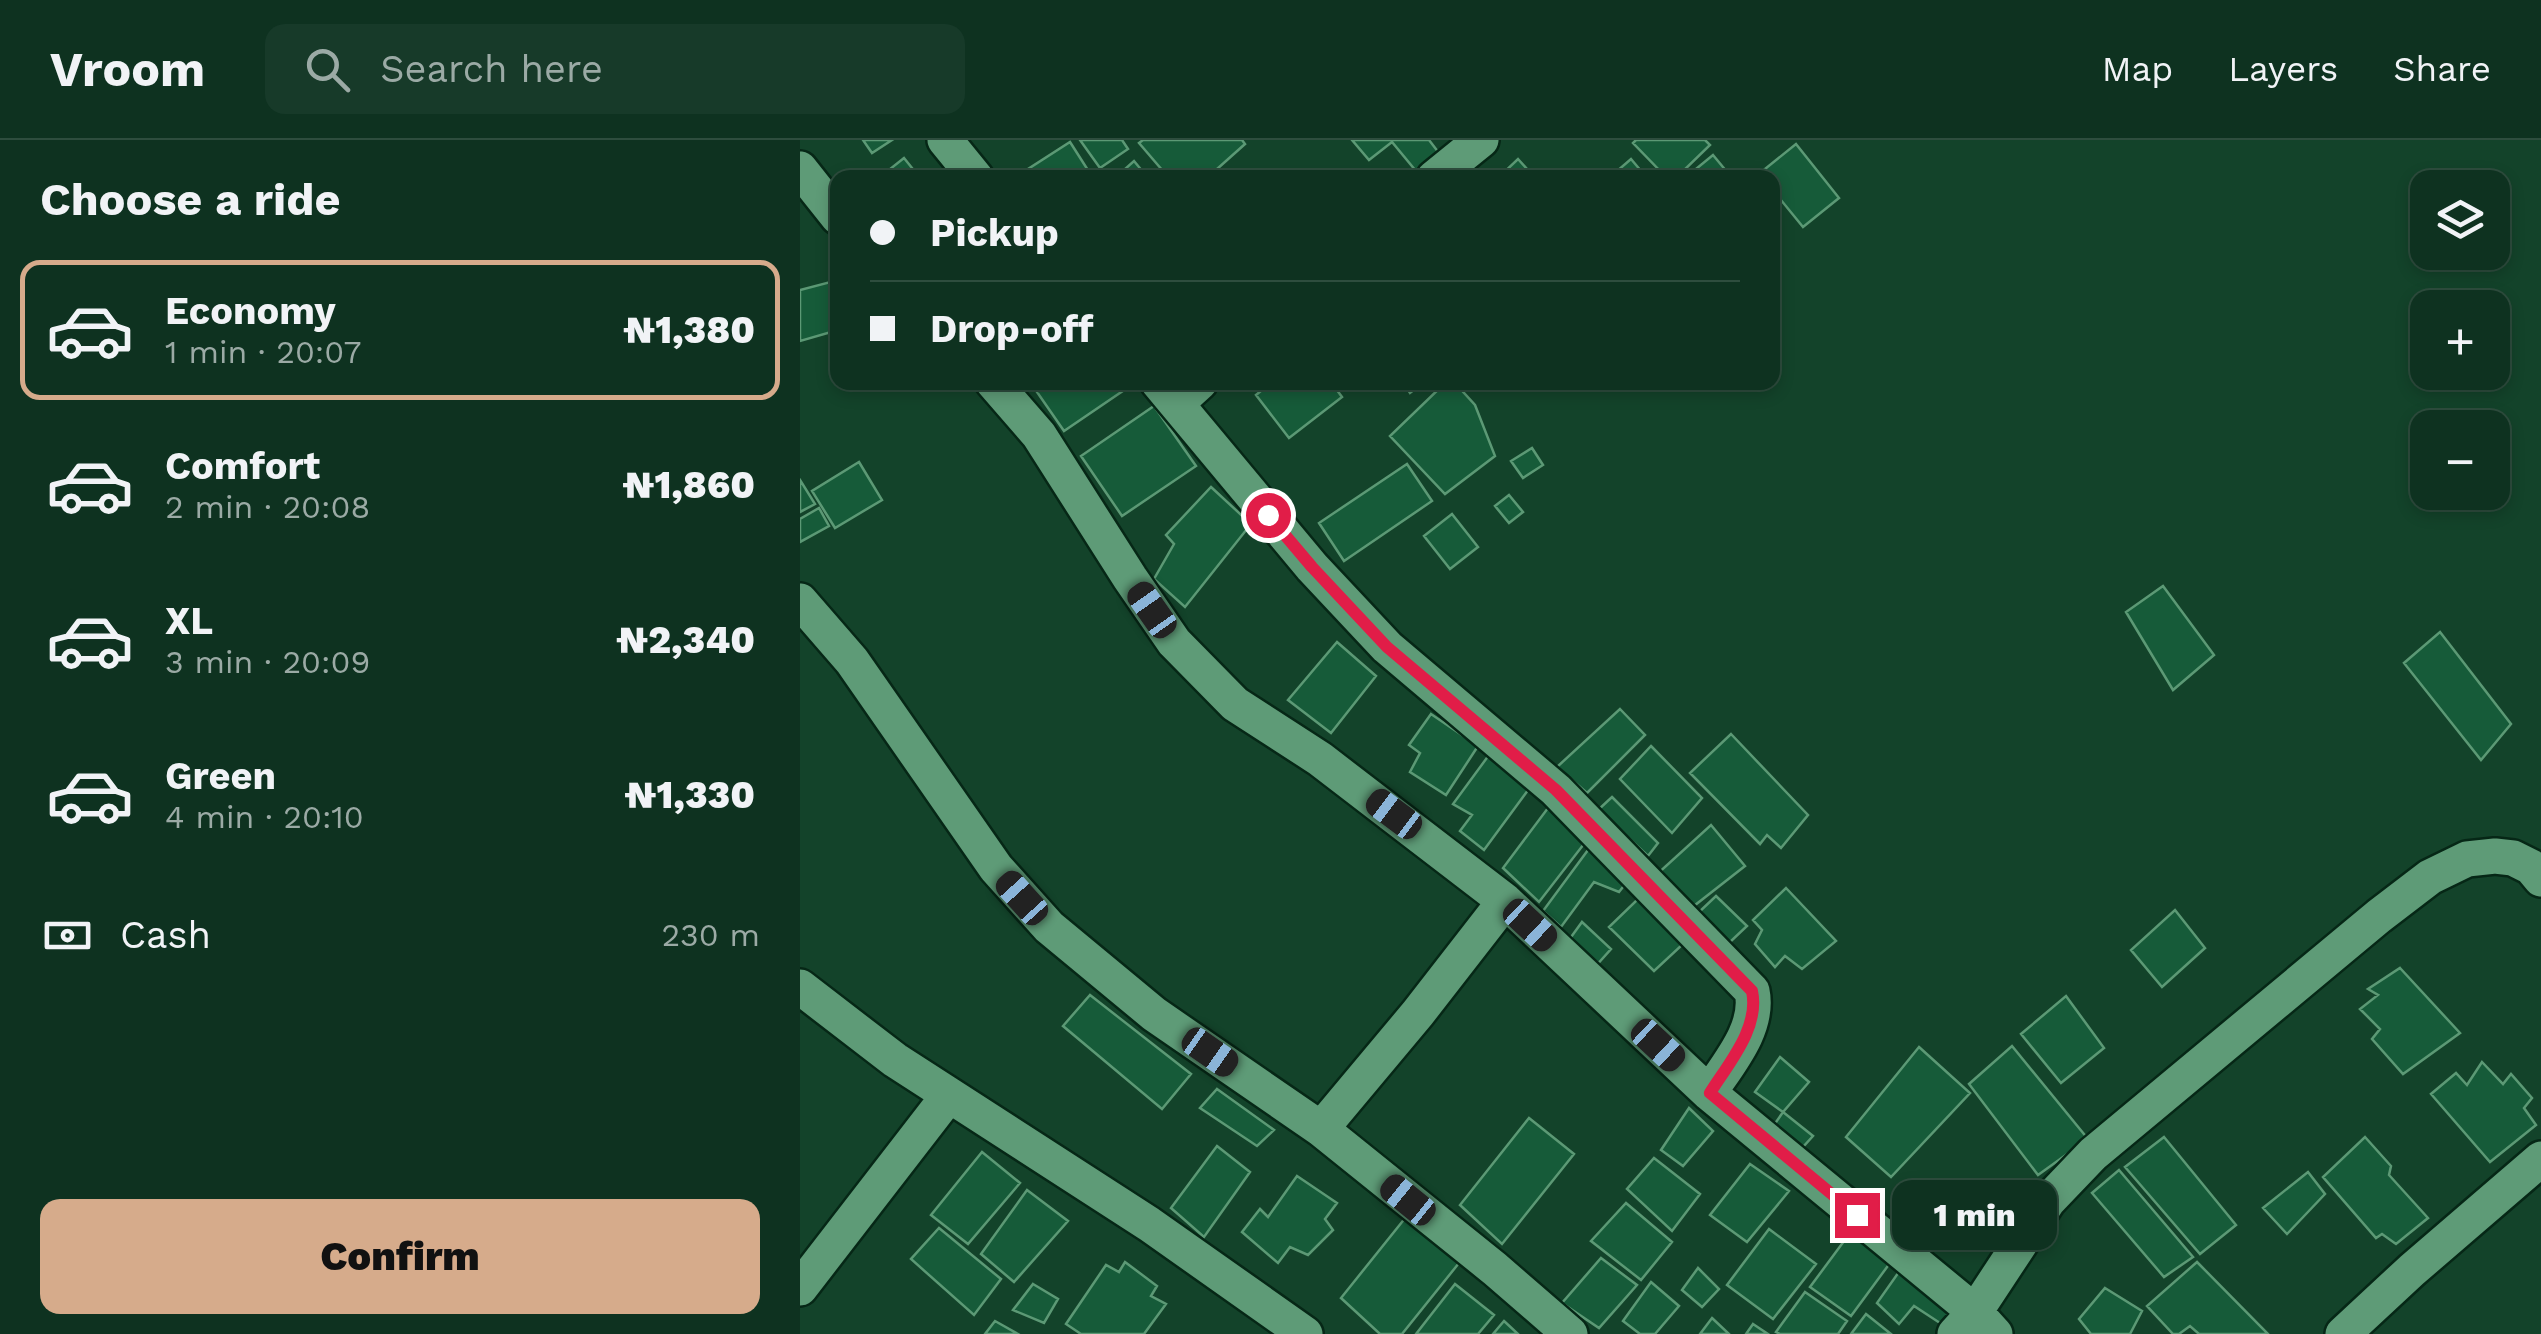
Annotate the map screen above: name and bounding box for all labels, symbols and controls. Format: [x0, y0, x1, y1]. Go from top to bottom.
search box [265, 24, 965, 114]
text: Vroom [50, 41, 205, 98]
icon: search [300, 42, 355, 97]
text: Search here [380, 47, 603, 91]
text: Map [2102, 48, 2173, 90]
text: Layers [2228, 48, 2338, 90]
text: Share [2393, 48, 2491, 90]
map controls [2410, 170, 2510, 510]
button: layers [2410, 170, 2510, 270]
text: Choose a ride [40, 173, 340, 226]
text: Pickup [930, 211, 1059, 255]
icon: car [45, 285, 135, 375]
text: Economy [165, 289, 336, 333]
button: + [2410, 290, 2510, 390]
text: Drop-off [930, 307, 1094, 351]
text: ₦1,380 [623, 308, 755, 352]
text: 1 min · 20:07 [165, 333, 362, 371]
button: − [2410, 410, 2510, 510]
icon: car [45, 440, 135, 530]
text: Comfort [165, 444, 320, 488]
text: ₦1,860 [622, 463, 755, 507]
text: 2 min · 20:08 [165, 488, 370, 526]
route start [1246, 493, 1291, 538]
car [1123, 577, 1181, 643]
icon: car [45, 595, 135, 685]
text: XL [165, 599, 213, 643]
text: ₦2,340 [616, 618, 755, 662]
text: 3 min · 20:09 [165, 643, 370, 681]
icon: car [45, 750, 135, 840]
text: Green [165, 754, 276, 798]
text: ₦1,330 [624, 773, 755, 817]
car [1361, 784, 1427, 844]
text: 4 min · 20:10 [165, 798, 364, 836]
car [991, 866, 1053, 930]
car [1498, 894, 1562, 956]
icon: cash [40, 908, 95, 963]
text: Cash [120, 913, 211, 957]
text: 230 m [661, 916, 760, 954]
car [1626, 1014, 1690, 1076]
car [1177, 1023, 1243, 1081]
car [1375, 1169, 1441, 1231]
callout: 1 min [1892, 1180, 2057, 1250]
route end [1835, 1193, 1880, 1238]
text: 1 min [1933, 1196, 2016, 1234]
button: Confirm [40, 1199, 760, 1314]

